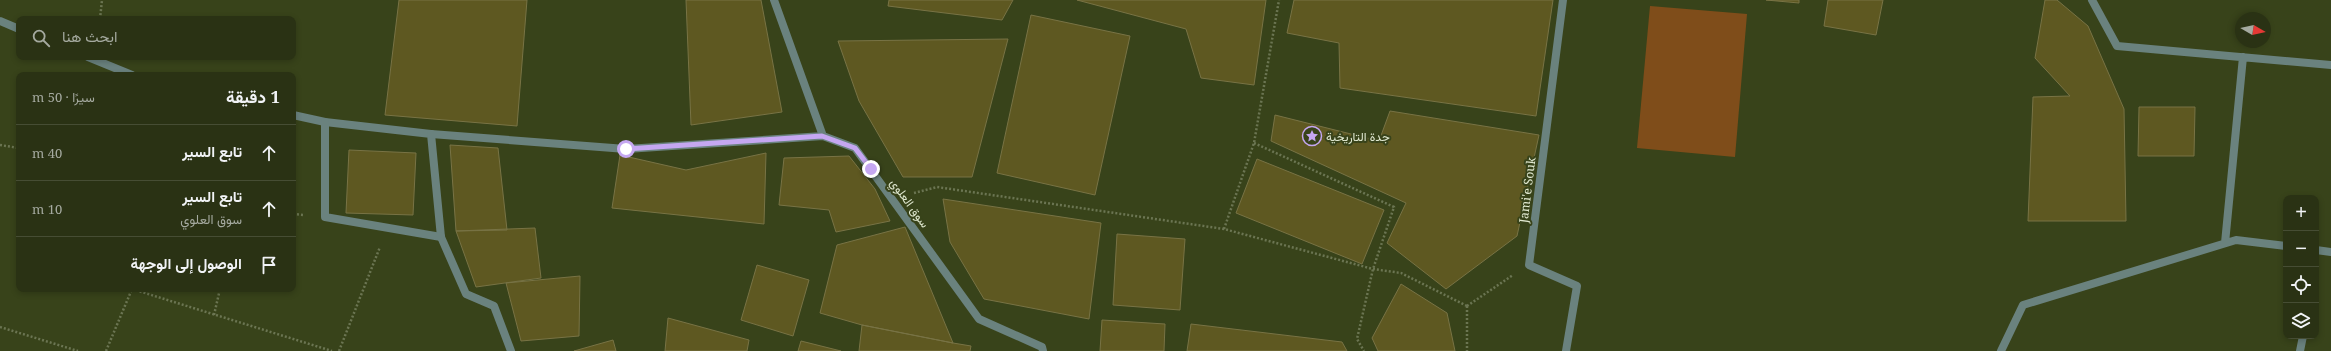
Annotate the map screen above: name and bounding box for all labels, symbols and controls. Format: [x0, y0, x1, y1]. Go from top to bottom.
north arrow [2235, 12, 2271, 48]
search box [16, 16, 296, 60]
text: ابحث هنا [62, 26, 117, 46]
icon: search [30, 27, 52, 49]
text: 1 دقيقة [226, 85, 280, 108]
text: سيرًا · 50 m [32, 88, 95, 106]
place icon: جدة التاريخية [1301, 125, 1323, 147]
place label: جدة التاريخية [1326, 128, 1390, 145]
route start [617, 140, 635, 158]
text: تابع السير [182, 141, 242, 161]
icon: ahead [258, 142, 280, 164]
text: 40 m [32, 144, 62, 162]
street label: Jami'e Souk [1514, 155, 1540, 225]
route end [862, 160, 880, 178]
street label: سوق العلوي [885, 175, 934, 232]
text: تابع السير [182, 186, 242, 206]
map controls [2283, 195, 2319, 339]
button: + [2283, 195, 2319, 231]
icon: ahead [258, 198, 280, 220]
text: 10 m [32, 200, 62, 218]
text: سوق العلوي [180, 210, 242, 228]
button: − [2283, 231, 2319, 267]
text: الوصول إلى الوجهة [131, 253, 242, 273]
icon: arrive [258, 254, 280, 276]
button: locate [2283, 267, 2319, 303]
button: layers [2283, 303, 2319, 339]

